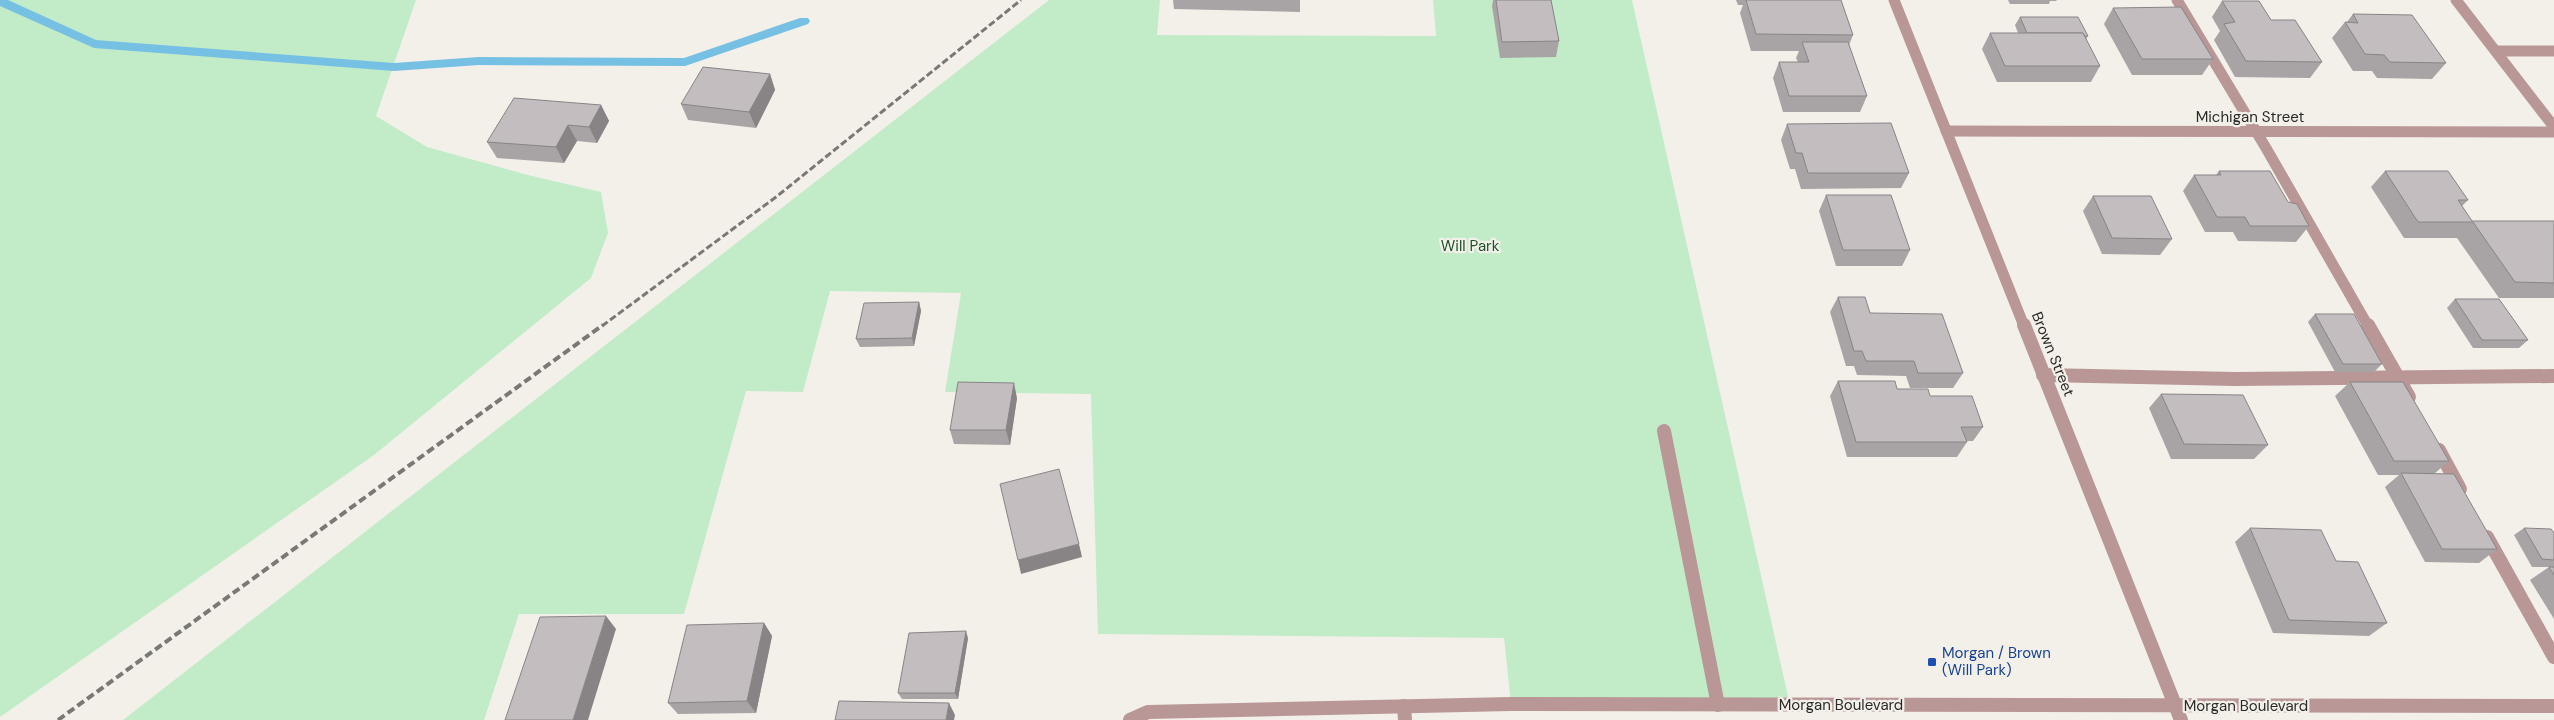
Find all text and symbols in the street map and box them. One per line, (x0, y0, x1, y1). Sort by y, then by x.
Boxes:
street label: Michigan Street (2196, 107, 2304, 127)
park label: Will Park (1441, 236, 1500, 256)
street label: Brown Street (2027, 309, 2079, 399)
place label: Morgan / Brown (Will Park) (1942, 643, 2051, 680)
marker: Morgan / Brown (Will Park) (1926, 656, 1938, 668)
street label: Morgan Boulevard (1779, 695, 1903, 715)
street label: Morgan Boulevard (2184, 696, 2308, 716)

